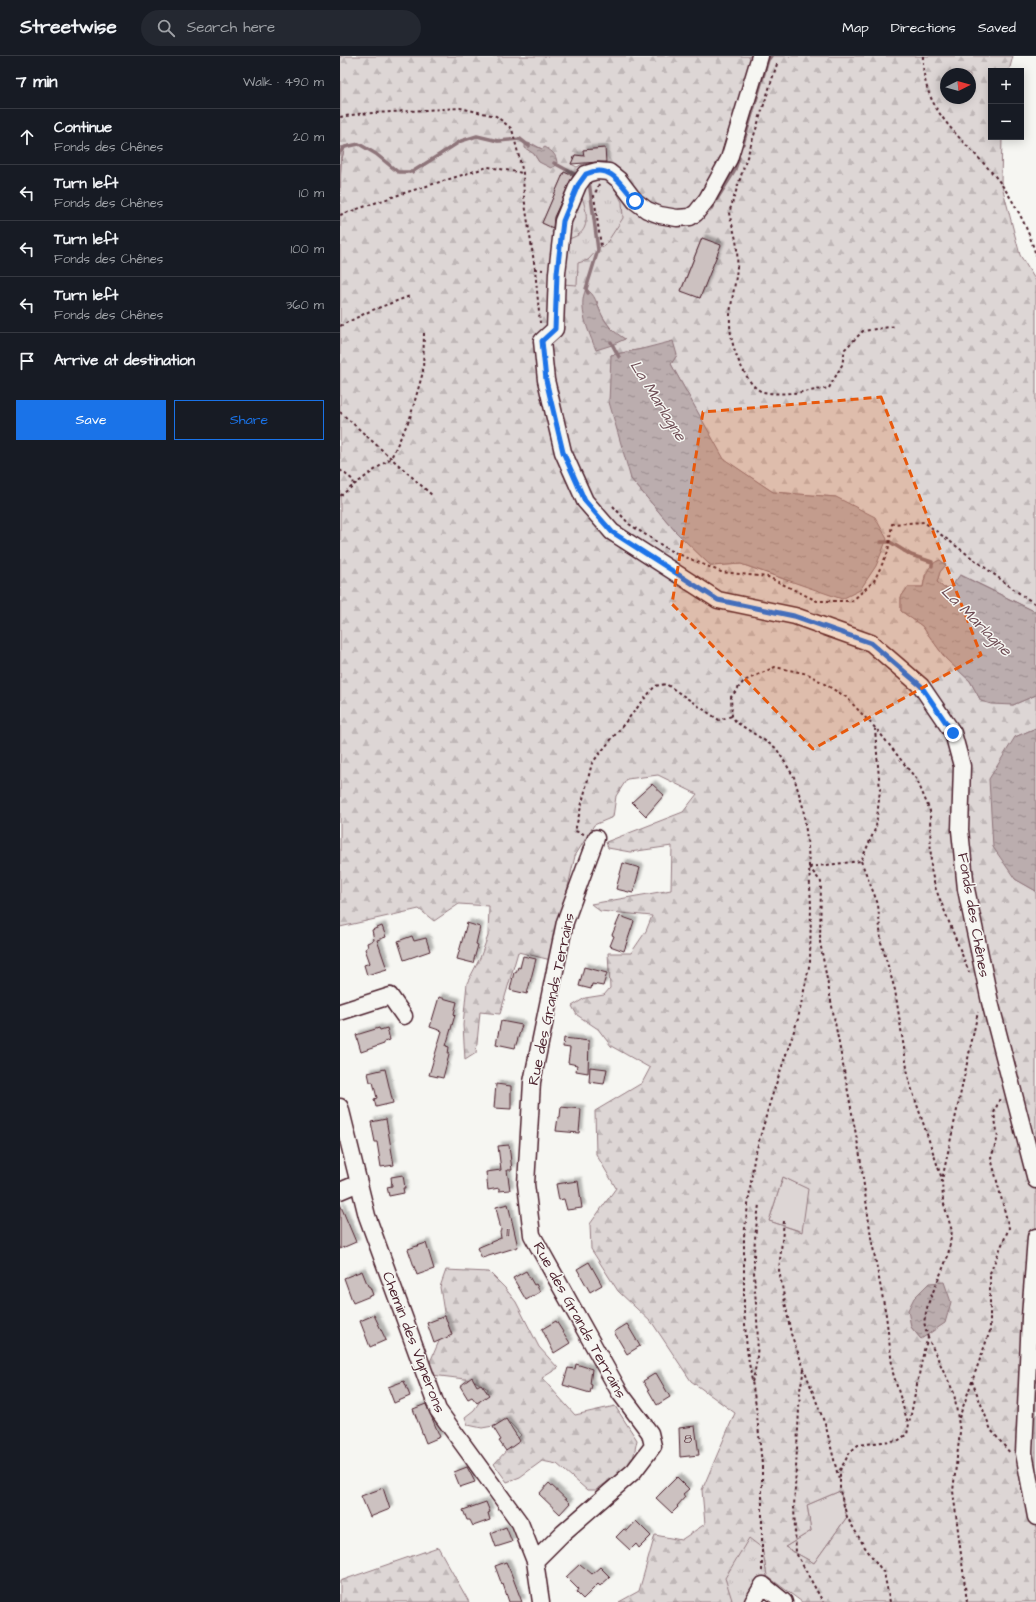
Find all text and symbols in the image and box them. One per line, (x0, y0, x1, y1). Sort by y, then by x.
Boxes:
search box (141, 10, 421, 46)
text: Streetwise (20, 14, 117, 41)
icon: search (155, 17, 177, 39)
text: Search here (187, 17, 275, 38)
text: Map (842, 18, 869, 38)
text: Directions (891, 18, 956, 38)
text: Saved (978, 18, 1016, 38)
north arrow (940, 68, 976, 104)
map controls (988, 68, 1024, 140)
button: + (988, 68, 1024, 104)
text: 7 min (16, 70, 58, 94)
text: Walk · 490 m (243, 73, 324, 91)
button: − (988, 104, 1024, 140)
text: Continue (54, 117, 112, 138)
icon: ahead (16, 126, 38, 148)
text: 20 m (293, 128, 324, 146)
text: Fonds des Chênes (54, 138, 163, 156)
text: Turn left (54, 173, 118, 194)
icon: left (16, 182, 38, 204)
text: 10 m (299, 184, 324, 202)
route start (626, 192, 644, 210)
text: Fonds des Chênes (54, 194, 163, 212)
text: Turn left (54, 229, 118, 250)
icon: left (16, 238, 38, 260)
text: 100 m (291, 240, 324, 258)
text: Fonds des Chênes (54, 250, 163, 268)
text: Turn left (54, 285, 118, 306)
icon: left (16, 294, 38, 316)
text: 360 m (286, 296, 324, 314)
text: Fonds des Chênes (54, 306, 163, 324)
icon: arrive (16, 350, 38, 372)
text: Arrive at destination (54, 350, 195, 371)
water label: La Marlagne (624, 356, 692, 447)
button: Save (16, 400, 166, 440)
button: Share (174, 400, 324, 440)
water label: La Marlagne (935, 581, 1017, 662)
route end (944, 724, 962, 742)
street label: Fonds des Chênes (952, 851, 995, 980)
street label: Rue des Grands Terrains (523, 911, 580, 1087)
house number: 11 (506, 1223, 510, 1241)
street label: Rue des Grands Terrains (528, 1238, 632, 1403)
street label: Chemin des Vignerons (376, 1269, 450, 1417)
house number: 8 (684, 1430, 693, 1448)

